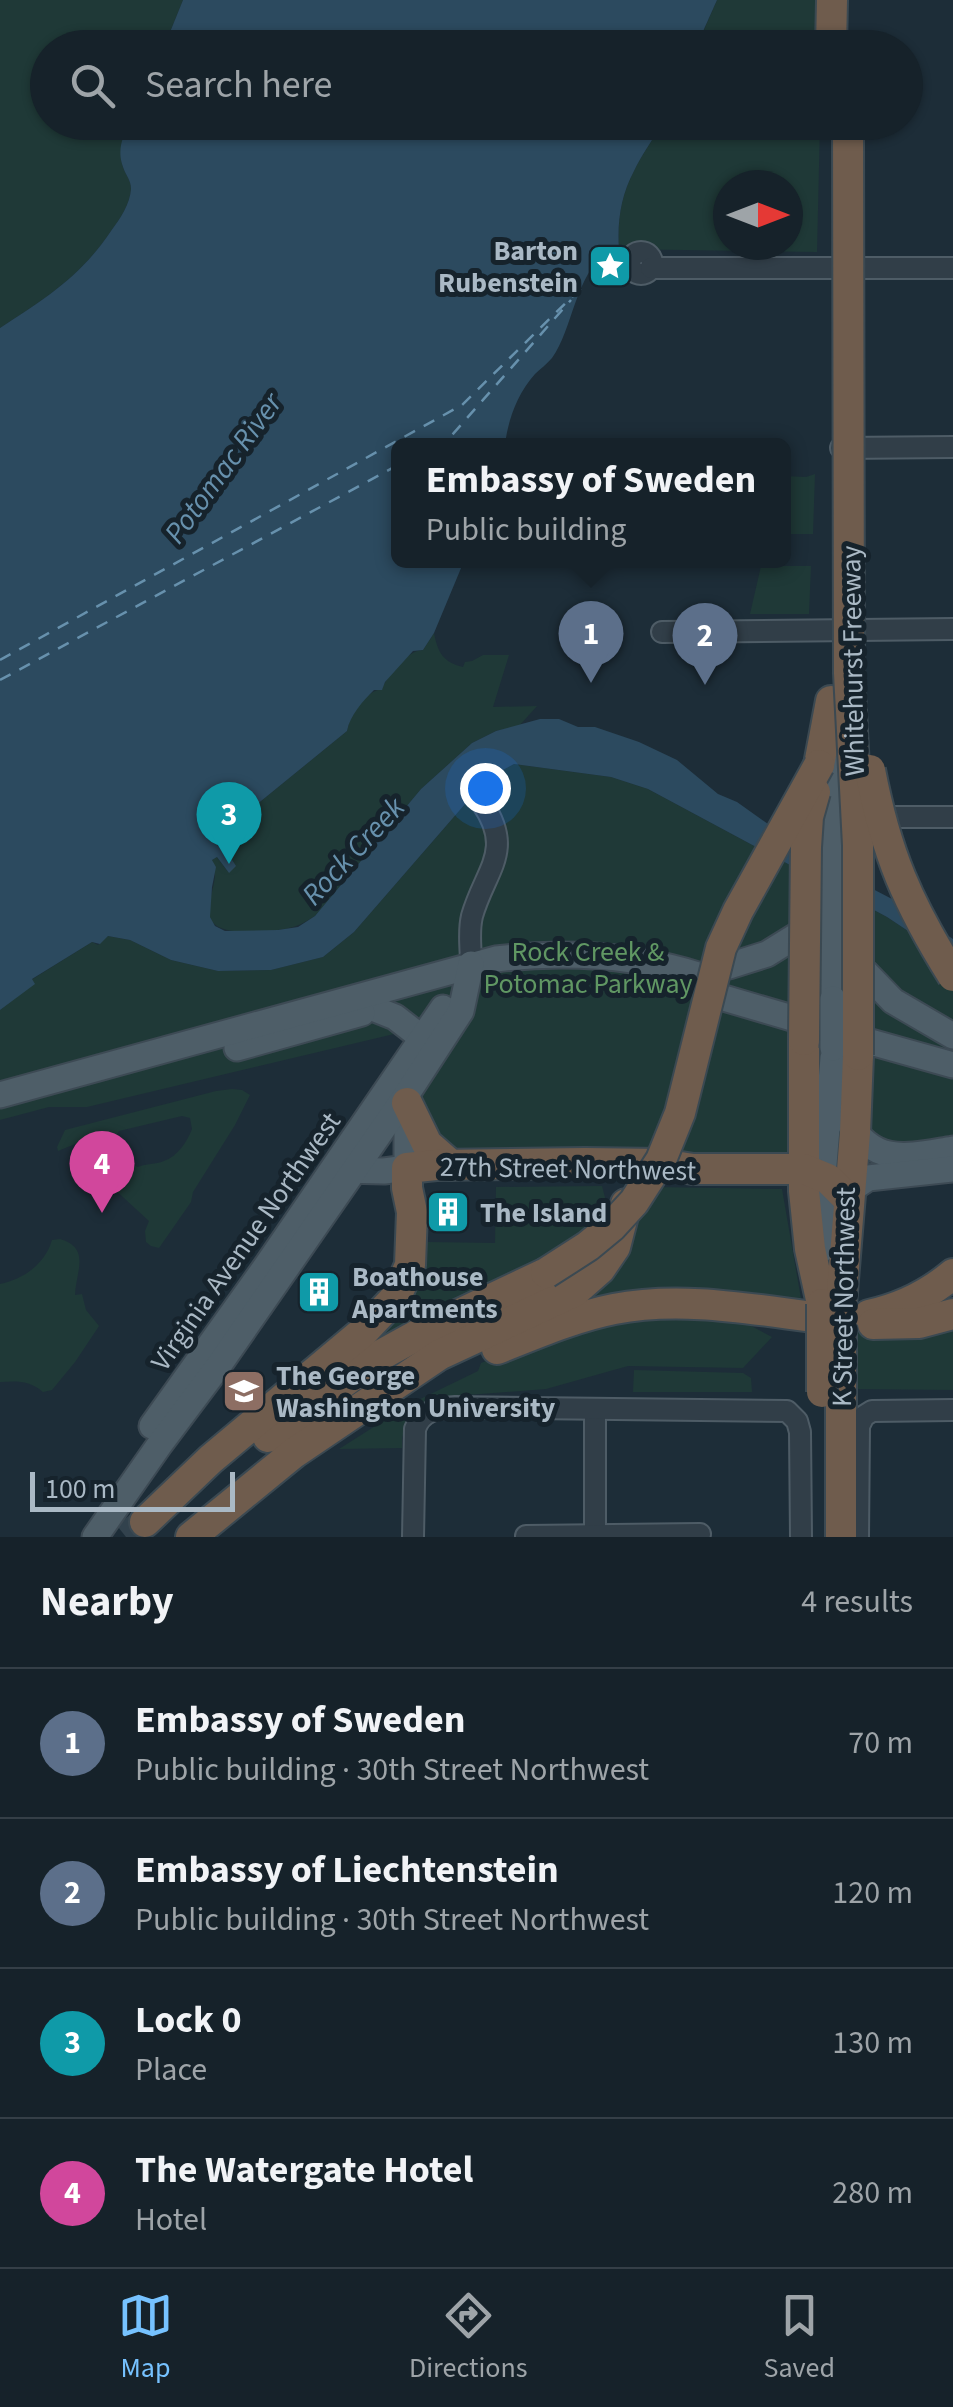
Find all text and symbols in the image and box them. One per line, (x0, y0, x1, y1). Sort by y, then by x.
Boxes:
search box (30, 30, 923, 140)
icon: search (65, 58, 120, 113)
text: Search here (145, 58, 332, 112)
north arrow (713, 170, 803, 260)
place label: Barton Rubenstein (438, 231, 578, 303)
place icon: Barton Rubenstein (587, 243, 633, 289)
water label: Potomac River (154, 383, 294, 553)
popup (391, 438, 791, 568)
text: Embassy of Sweden (426, 453, 756, 507)
text: Public building (426, 507, 626, 553)
street label: Whitehurst Freeway (831, 545, 875, 777)
pin: 1 (558, 600, 624, 683)
pin: 2 (672, 602, 738, 685)
your location (460, 763, 511, 814)
pin: 3 (196, 782, 262, 864)
water label: Rock Creek (292, 787, 415, 915)
park label: Rock Creek & Potomac Parkway (483, 932, 693, 1004)
street label: Virginia Avenue Northwest (141, 1104, 351, 1379)
pin: 4 (70, 1130, 134, 1213)
street label: 27th Street Northwest (440, 1147, 697, 1191)
street label: K Street Northwest (822, 1186, 866, 1407)
building icon: The Island (425, 1189, 471, 1235)
place label: The Island (480, 1193, 607, 1233)
place label: Boathouse Apartments (351, 1257, 498, 1329)
building icon: Boathouse Apartments (296, 1269, 342, 1315)
place label: The George Washington University (276, 1356, 556, 1428)
school or university icon: The George Washington University (221, 1368, 267, 1414)
scale bar (30, 1467, 235, 1512)
text: 100 m (45, 1469, 116, 1509)
text: Nearby (40, 1572, 174, 1632)
text: 4 results (801, 1579, 913, 1625)
text: Embassy of Sweden (135, 1693, 465, 1747)
text: 1 (64, 1720, 81, 1766)
text: 70 m (848, 1720, 913, 1766)
text: Public building · 30th Street Northwest (135, 1747, 649, 1793)
text: Embassy of Liechtenstein (135, 1843, 559, 1897)
text: 2 (64, 1870, 81, 1916)
text: 120 m (832, 1870, 913, 1916)
text: Public building · 30th Street Northwest (135, 1897, 649, 1943)
text: Lock 0 (135, 1993, 242, 2047)
text: 3 (64, 2020, 81, 2066)
text: 130 m (832, 2020, 913, 2066)
text: Place (135, 2047, 207, 2093)
text: The Watergate Hotel (135, 2143, 473, 2197)
text: 4 (64, 2170, 81, 2216)
text: 280 m (832, 2170, 913, 2216)
text: Hotel (135, 2197, 207, 2243)
tab: Map (118, 2288, 173, 2388)
tab: Directions (409, 2288, 528, 2388)
tab: Saved (764, 2288, 835, 2388)

